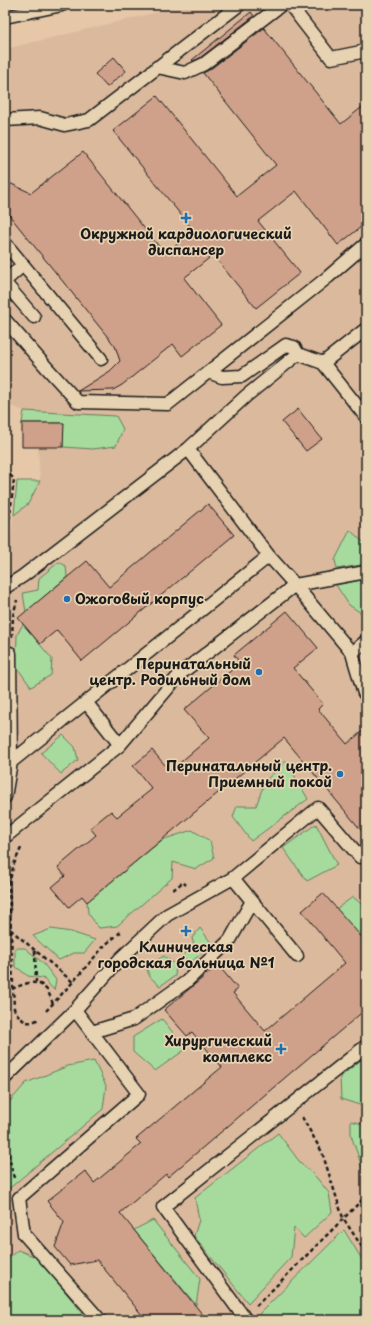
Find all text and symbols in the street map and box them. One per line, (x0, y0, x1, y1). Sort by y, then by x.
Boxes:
marker: Окружной кардиологический диспансер (180, 212, 192, 224)
place label: Окружной кардиологический диспансер (80, 223, 292, 260)
place label: Ожоговый корпус (75, 588, 204, 609)
marker: Ожоговый корпус (62, 594, 72, 604)
place label: Перинатальный центр. Родильный дом (89, 653, 251, 690)
marker: Перинатальный центр. Родильный дом (254, 667, 264, 677)
place label: Перинатальный центр. Приемный покой (166, 755, 332, 792)
marker: Перинатальный центр. Приемный покой (335, 769, 345, 779)
marker: Клиническая городская больница №1 (180, 925, 192, 937)
place label: Клиническая городская больница №1 (98, 936, 275, 973)
place label: Хирургический комплекс (165, 1030, 272, 1067)
marker: Хирургический комплекс (275, 1043, 287, 1055)

